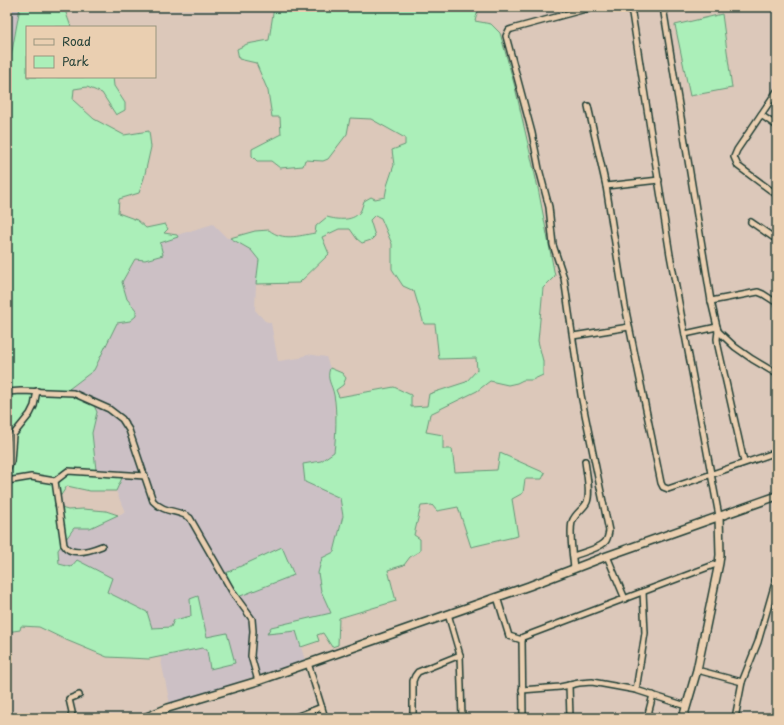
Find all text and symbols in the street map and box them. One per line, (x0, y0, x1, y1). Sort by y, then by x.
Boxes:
legend (26, 26, 156, 78)
text: Road (62, 32, 91, 50)
text: Park (62, 52, 89, 70)

